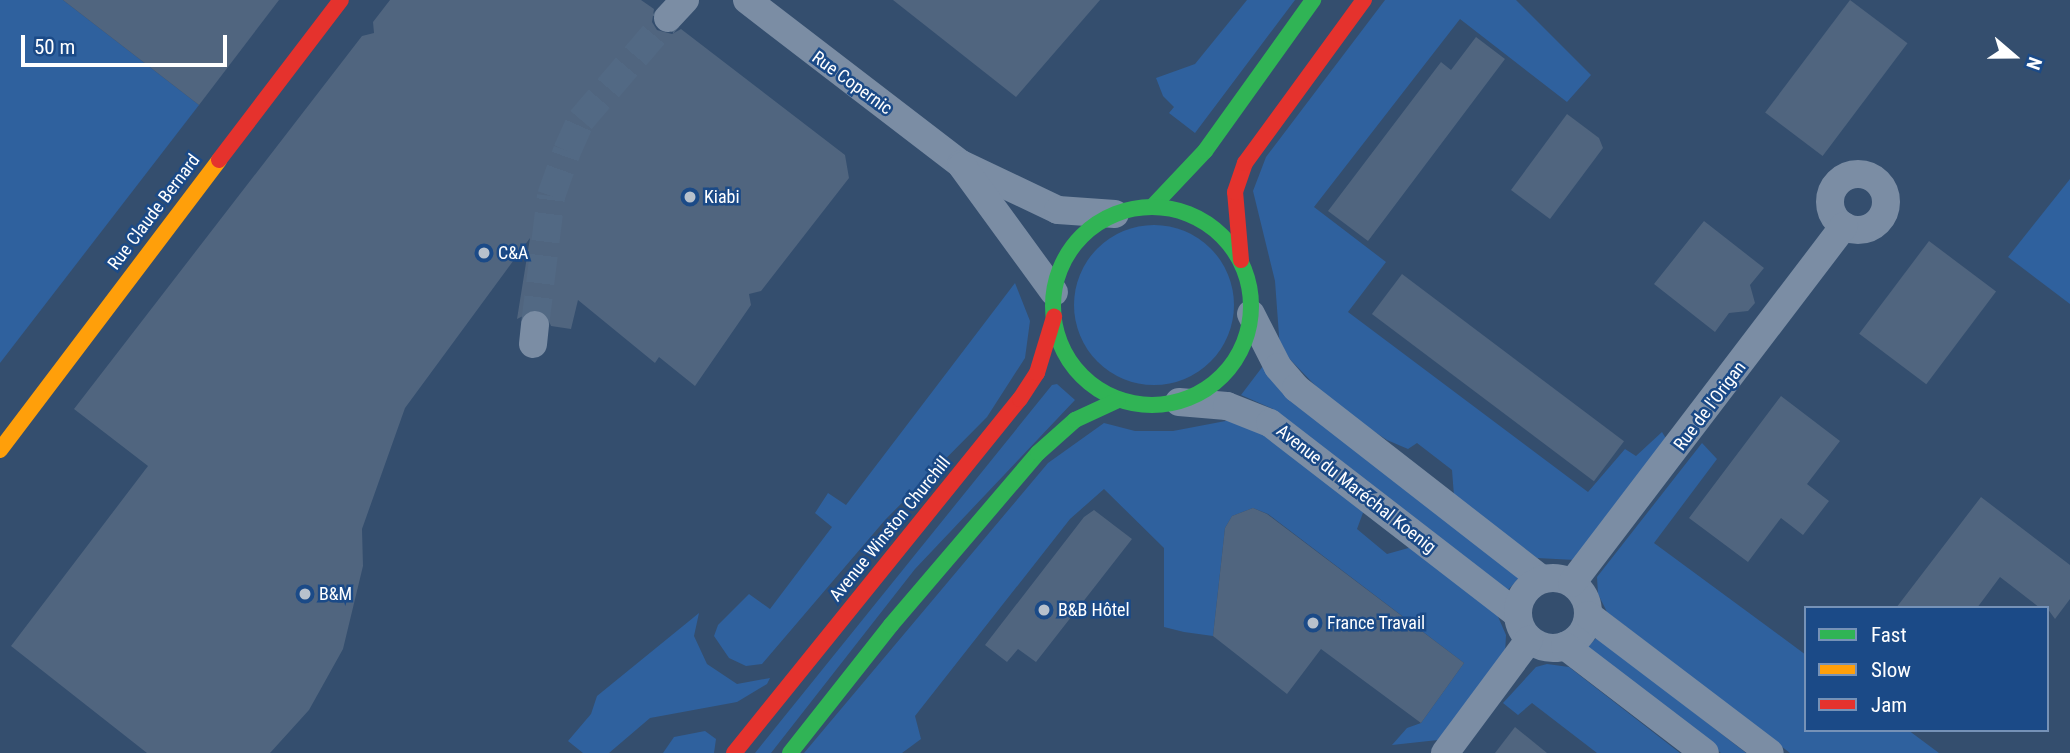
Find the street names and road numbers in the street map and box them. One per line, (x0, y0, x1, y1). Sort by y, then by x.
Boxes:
street label: Rue Copernic (808, 47, 896, 119)
street label: Rue Claude Bernard (103, 150, 205, 274)
street label: Rue de l'Origan (1669, 357, 1751, 455)
street label: Avenue du Maréchal Koenig (1272, 420, 1440, 558)
street label: Avenue Winston Churchill (825, 452, 955, 606)

